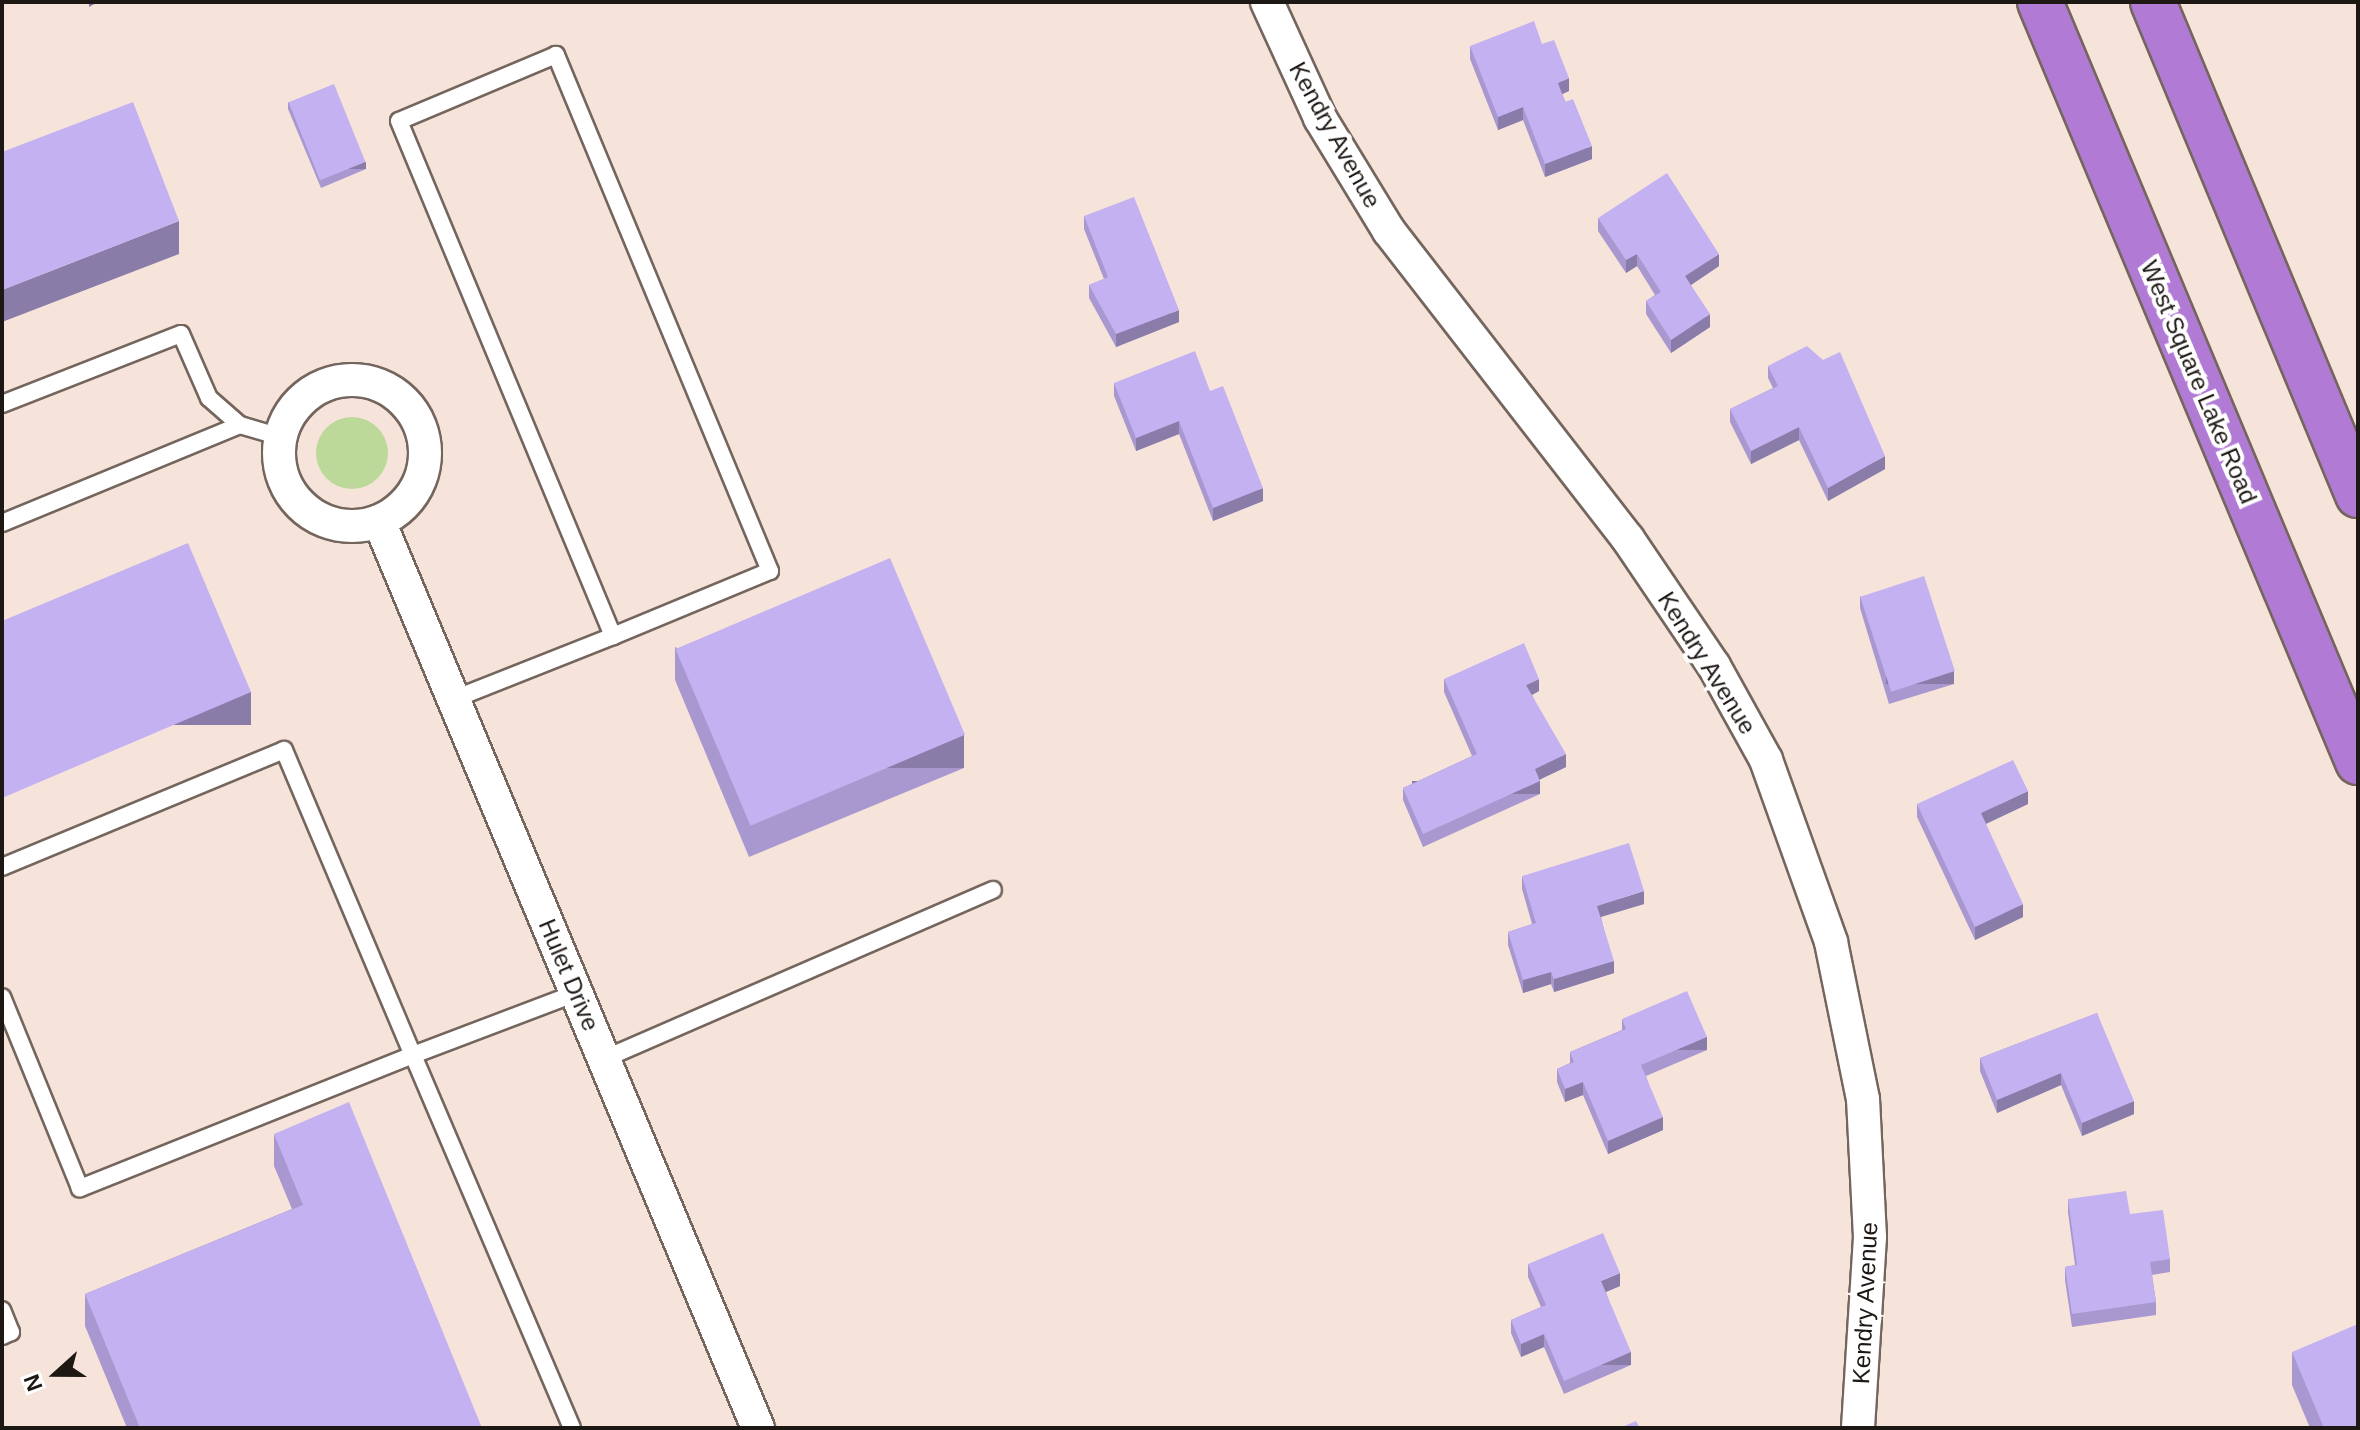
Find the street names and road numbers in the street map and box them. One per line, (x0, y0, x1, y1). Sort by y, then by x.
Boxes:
street label: Kendry Avenue (1283, 56, 1387, 214)
street label: West Square Lake Road (2135, 256, 2263, 508)
street label: Kendry Avenue (1651, 586, 1763, 740)
street label: Hulet Drive (533, 915, 605, 1035)
street label: Kendry Avenue (1846, 1221, 1884, 1385)

